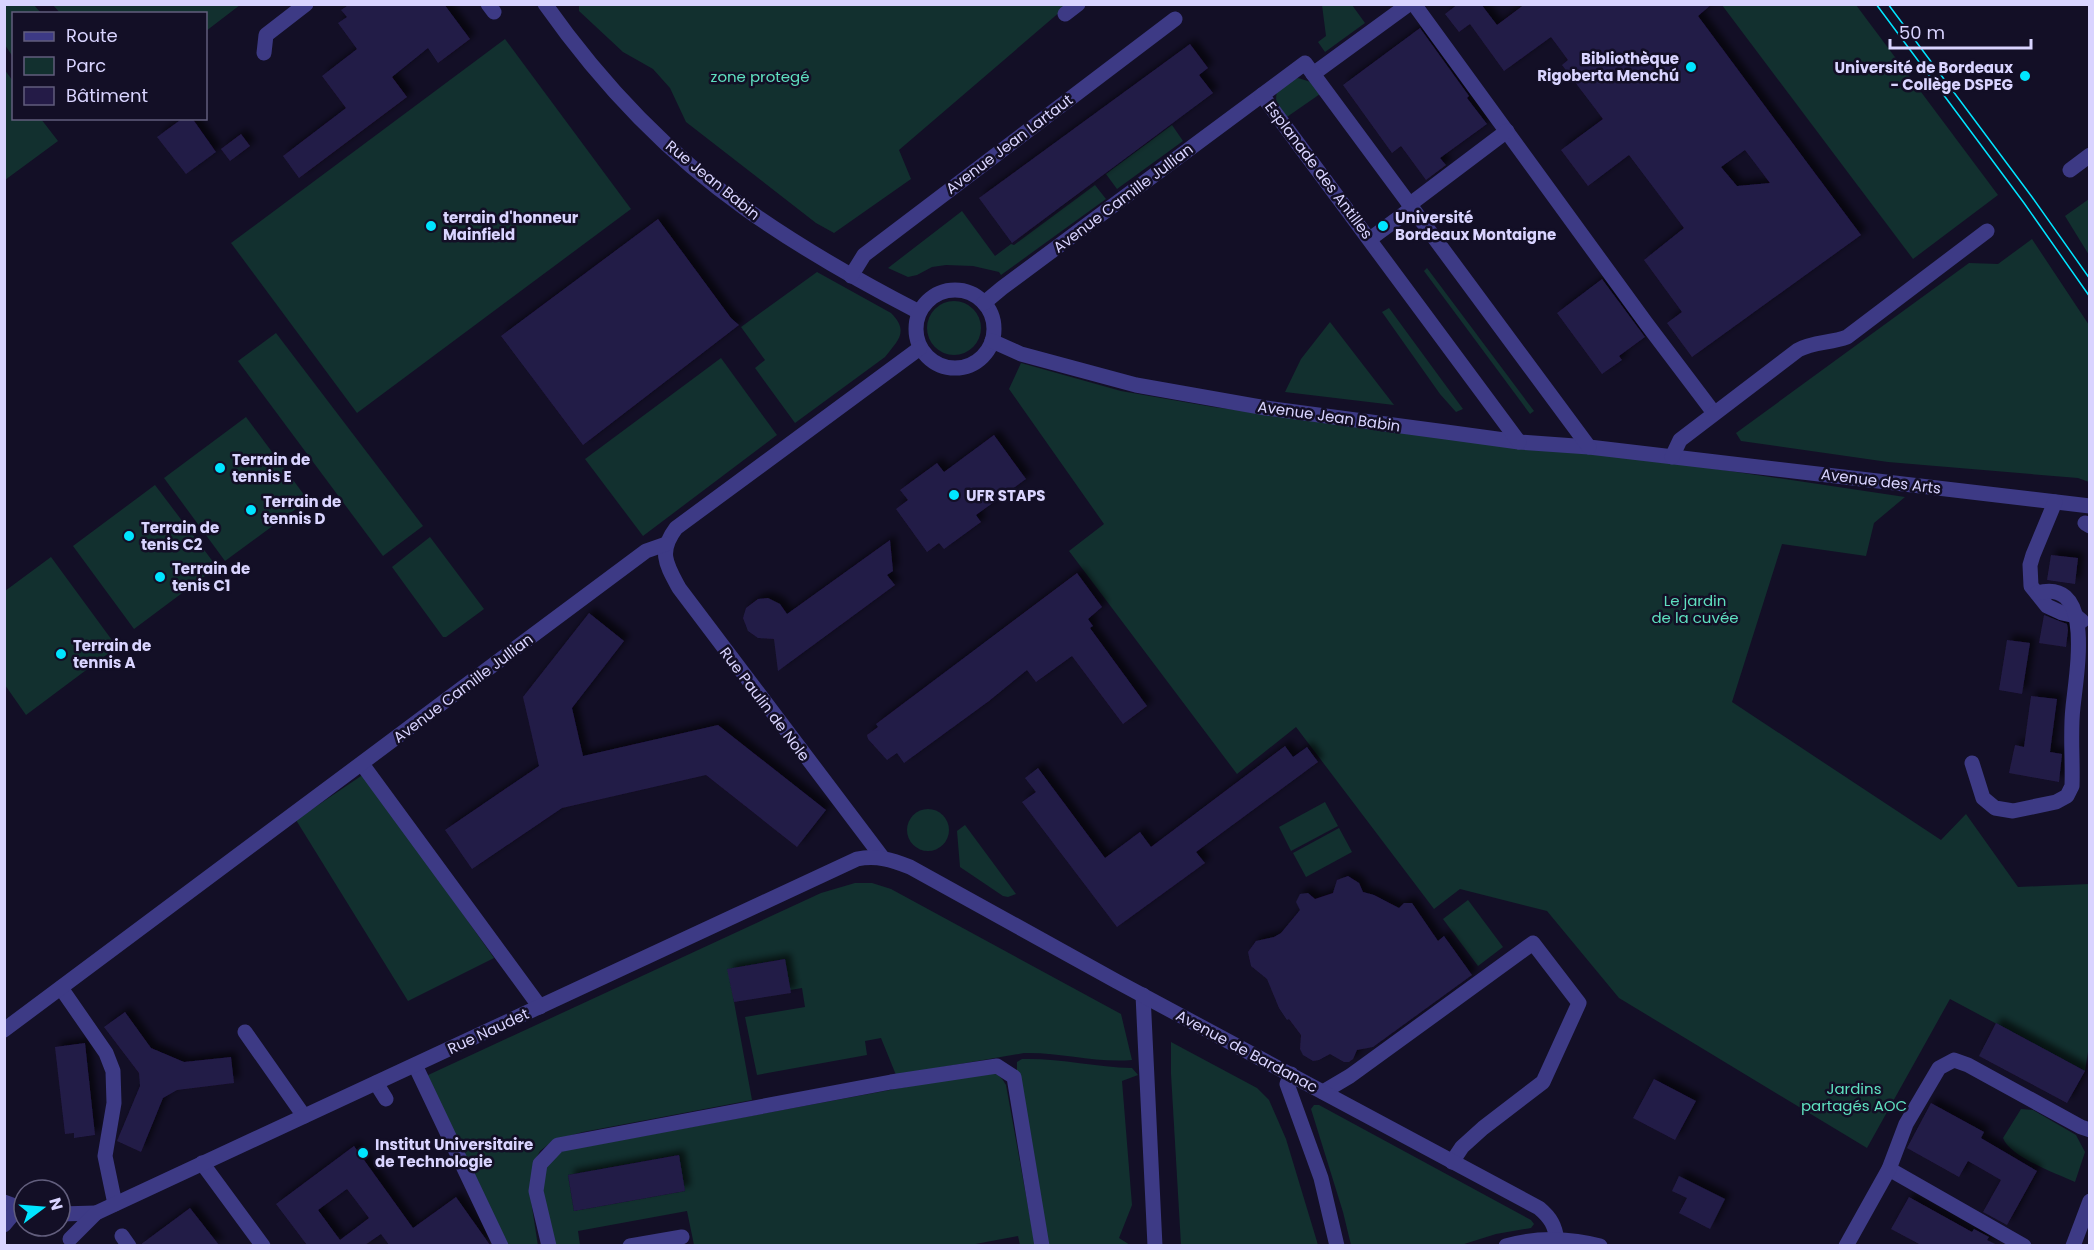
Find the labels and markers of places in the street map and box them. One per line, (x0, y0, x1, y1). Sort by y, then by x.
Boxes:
place label: Bibliothèque Rigoberta Menchú (1537, 48, 1679, 86)
place label: Université de Bordeaux - Collège DSPEG (1835, 57, 2013, 95)
marker: Bibliothèque Rigoberta Menchú (1684, 60, 1698, 74)
marker: Université de Bordeaux - Collège DSPEG (2018, 69, 2032, 83)
place label: terrain d'honneur Mainfield (443, 207, 579, 245)
place label: Université Bordeaux Montaigne (1395, 207, 1556, 245)
marker: terrain d'honneur Mainfield (424, 219, 438, 233)
marker: Université Bordeaux Montaigne (1376, 219, 1390, 233)
place label: Terrain de tennis E (232, 449, 310, 487)
marker: Terrain de tennis E (213, 461, 227, 475)
place label: UFR STAPS (966, 485, 1045, 506)
marker: UFR STAPS (947, 488, 961, 502)
place label: Terrain de tennis D (263, 491, 341, 529)
marker: Terrain de tennis D (244, 503, 258, 517)
place label: Terrain de tenis C2 (141, 517, 219, 555)
marker: Terrain de tenis C2 (122, 529, 136, 543)
place label: Terrain de tenis C1 (172, 558, 250, 596)
marker: Terrain de tenis C1 (153, 570, 167, 584)
place label: Terrain de tennis A (73, 635, 151, 673)
marker: Terrain de tennis A (54, 647, 68, 661)
place label: Institut Universitaire de Technologie (375, 1134, 533, 1172)
marker: Institut Universitaire de Technologie (356, 1146, 370, 1160)

